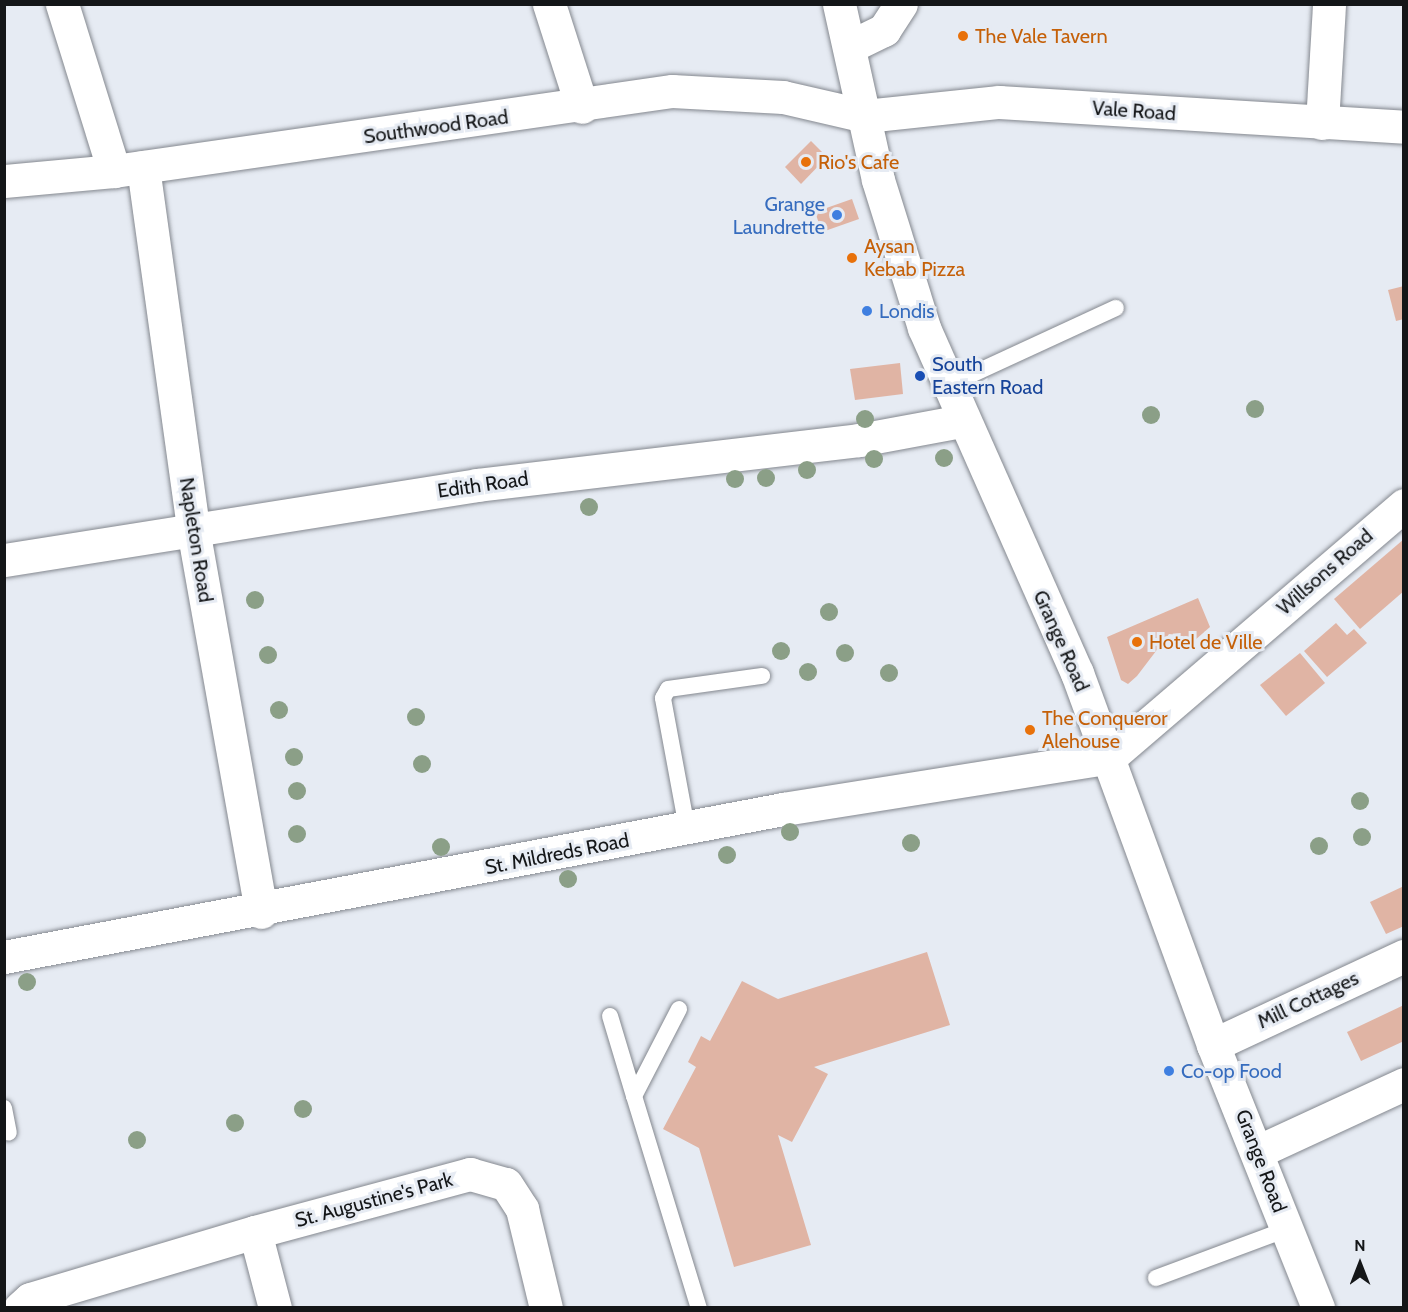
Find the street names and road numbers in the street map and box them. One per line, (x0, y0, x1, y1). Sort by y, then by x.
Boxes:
street label: Vale Road (1091, 96, 1177, 126)
street label: Southwood Road (362, 105, 510, 149)
street label: Edith Road (436, 467, 530, 503)
street label: Napleton Road (174, 476, 218, 604)
street label: Willsons Road (1272, 524, 1378, 620)
street label: Grange Road (1028, 587, 1094, 695)
street label: St. Mildreds Road (483, 828, 631, 880)
street label: Mill Cottages (1254, 966, 1362, 1034)
street label: Grange Road (1230, 1106, 1292, 1216)
street label: St. Augustine's Park (293, 1167, 455, 1233)

